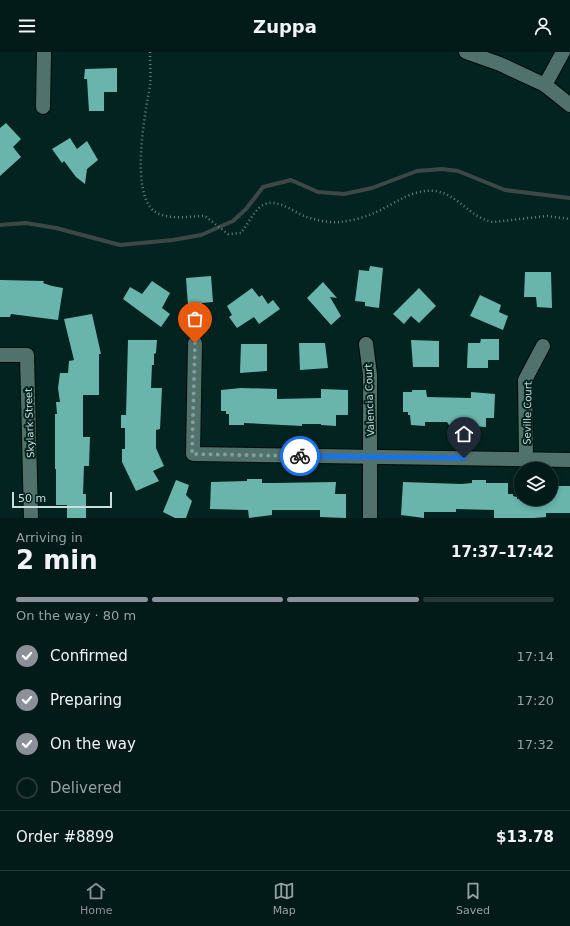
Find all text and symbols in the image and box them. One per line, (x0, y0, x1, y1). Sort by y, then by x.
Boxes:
icon: menu (16, 15, 38, 37)
icon: person (532, 15, 554, 37)
text: Zuppa (253, 16, 317, 37)
pin (178, 302, 212, 343)
icon: bag (184, 308, 206, 330)
street label: Valencia Court (363, 363, 376, 436)
street label: Seville Court (521, 381, 534, 445)
street label: Skylark Street (23, 388, 36, 458)
pin (447, 417, 481, 458)
icon: home (453, 423, 475, 445)
courier (280, 436, 320, 476)
icon: bike (289, 445, 311, 467)
map controls (514, 462, 558, 506)
button: layers (514, 462, 558, 506)
scale bar (12, 490, 112, 509)
text: 50 m (18, 492, 46, 505)
text: Arriving in (16, 530, 83, 545)
text: 17:37–17:42 (451, 543, 554, 561)
text: 2 min (16, 545, 98, 575)
text: On the way · 80 m (16, 608, 136, 623)
icon: check (16, 645, 38, 667)
text: Confirmed (50, 647, 128, 665)
text: 17:14 (517, 649, 554, 664)
icon: check (16, 689, 38, 711)
text: Preparing (50, 691, 122, 709)
text: 17:20 (517, 693, 554, 708)
icon: check (16, 733, 38, 755)
text: On the way (50, 735, 136, 753)
text: 17:32 (517, 737, 554, 752)
text: Delivered (50, 779, 122, 797)
text: Order #8899 (16, 828, 114, 846)
text: $13.78 (496, 828, 554, 846)
tab: Home (80, 880, 113, 917)
tab: Map (273, 880, 296, 917)
tab: Saved (456, 880, 490, 917)

